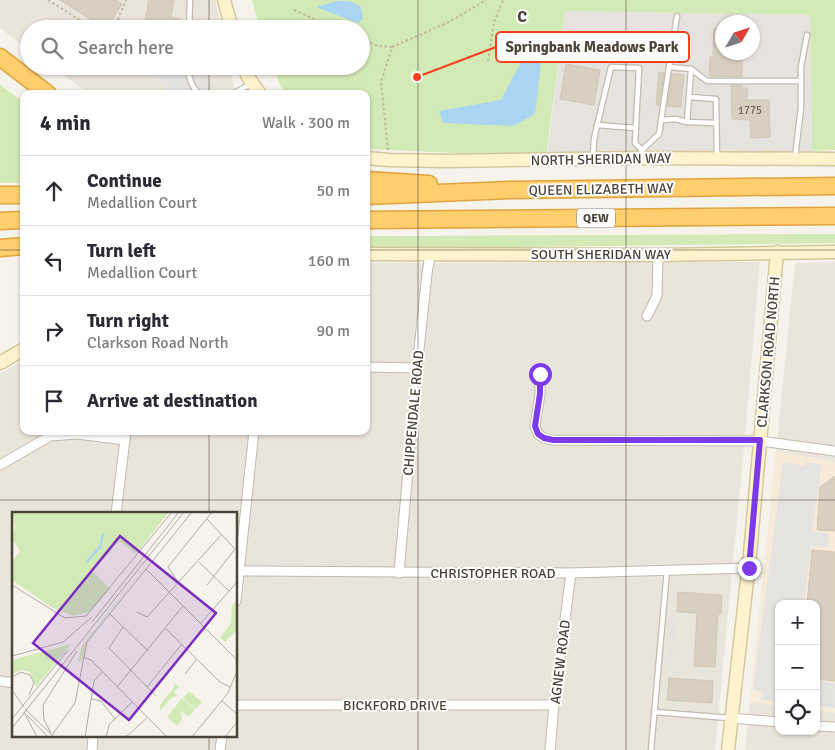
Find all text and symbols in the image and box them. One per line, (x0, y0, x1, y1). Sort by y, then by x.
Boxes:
text: C (517, 7, 527, 27)
north arrow (715, 15, 760, 60)
search box (20, 20, 370, 75)
callout: Springbank Meadows Park (496, 32, 689, 62)
icon: search (38, 34, 66, 62)
text: Search here (78, 36, 174, 60)
text: Springbank Meadows Park (505, 38, 679, 56)
house number: 1775 (738, 104, 762, 117)
text: 4 min (40, 110, 91, 136)
text: Walk · 300 m (262, 113, 350, 133)
street label: NORTH SHERIDAN WAY (531, 150, 671, 169)
text: Continue (87, 169, 162, 193)
icon: ahead (40, 177, 68, 205)
street label: QUEEN ELIZABETH WAY (528, 180, 674, 199)
text: 50 m (316, 181, 350, 201)
text: Medallion Court (87, 193, 197, 213)
road number: QEW (577, 208, 615, 228)
text: Turn left (87, 239, 156, 263)
street label: SOUTH SHERIDAN WAY (531, 246, 671, 263)
icon: left (40, 247, 68, 275)
text: 160 m (308, 251, 350, 271)
text: Medallion Court (87, 263, 197, 283)
street label: CLARKSON ROAD NORTH (753, 276, 784, 428)
text: Turn right (87, 309, 169, 333)
icon: right (40, 317, 68, 345)
text: 90 m (316, 321, 350, 341)
text: Clarkson Road North (87, 333, 228, 353)
street label: CHIPPENDALE ROAD (400, 350, 427, 476)
route start (529, 363, 552, 386)
icon: arrive (40, 387, 68, 415)
text: Arrive at destination (87, 389, 258, 413)
inset map (12, 512, 238, 738)
route end (738, 557, 761, 580)
street label: CHRISTOPHER ROAD (430, 565, 556, 582)
map controls (775, 600, 820, 735)
button: + (775, 600, 820, 645)
street label: AGNEW ROAD (547, 619, 574, 705)
button: − (775, 645, 820, 690)
button: locate (775, 690, 820, 735)
street label: BICKFORD DRIVE (343, 697, 447, 714)

